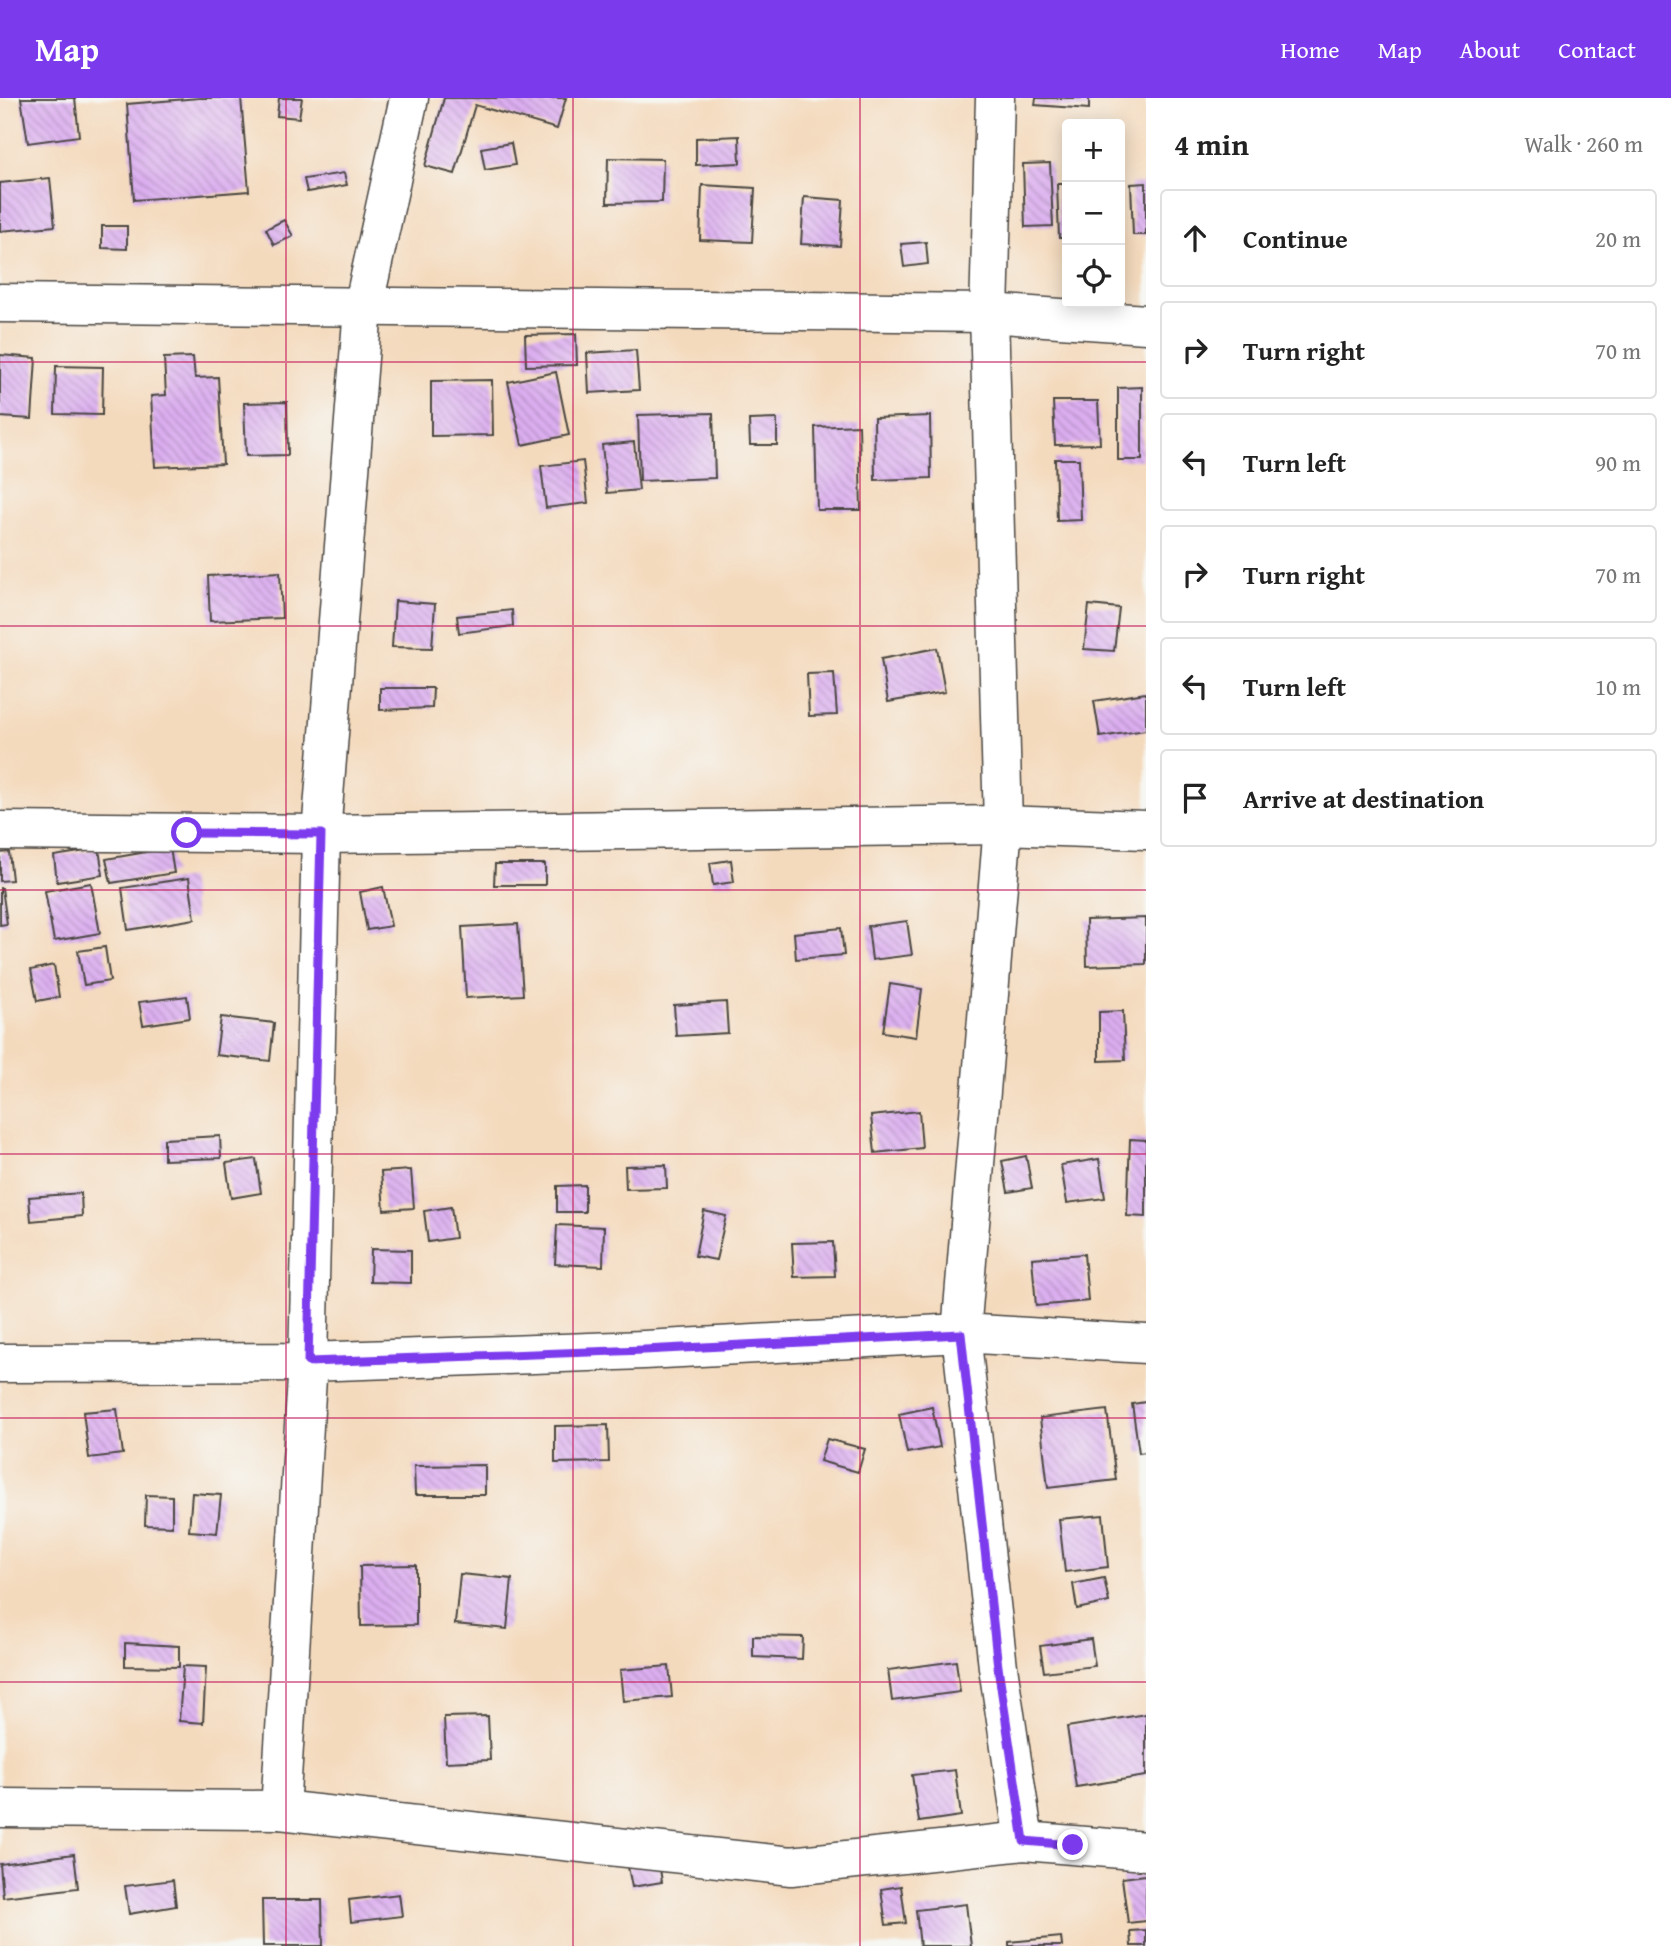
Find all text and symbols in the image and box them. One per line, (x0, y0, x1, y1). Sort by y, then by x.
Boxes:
text: Map (35, 25, 99, 73)
text: Home (1281, 32, 1340, 67)
text: Map (1378, 32, 1422, 67)
text: About (1460, 32, 1520, 67)
text: Contact (1558, 32, 1636, 67)
map controls (1062, 119, 1125, 308)
button: + (1062, 119, 1125, 182)
text: 4 min (1174, 122, 1249, 166)
text: Walk · 260 m (1524, 127, 1643, 160)
button: − (1062, 182, 1125, 245)
icon: ahead (1176, 219, 1214, 257)
text: Continue (1243, 219, 1348, 258)
text: 20 m (1595, 222, 1641, 255)
button: locate (1062, 245, 1125, 308)
icon: right (1176, 331, 1214, 369)
text: Turn right (1243, 331, 1365, 370)
text: 70 m (1595, 334, 1641, 367)
icon: left (1176, 443, 1214, 481)
text: Turn left (1243, 443, 1346, 482)
text: 90 m (1595, 446, 1641, 479)
icon: right (1176, 555, 1214, 593)
text: Turn right (1243, 555, 1365, 594)
text: 70 m (1595, 558, 1641, 591)
icon: left (1176, 667, 1214, 705)
text: Turn left (1243, 667, 1346, 706)
text: 10 m (1595, 670, 1641, 703)
icon: arrive (1176, 779, 1214, 817)
text: Arrive at destination (1243, 779, 1484, 818)
route start (171, 817, 202, 848)
route end (1057, 1829, 1088, 1860)

